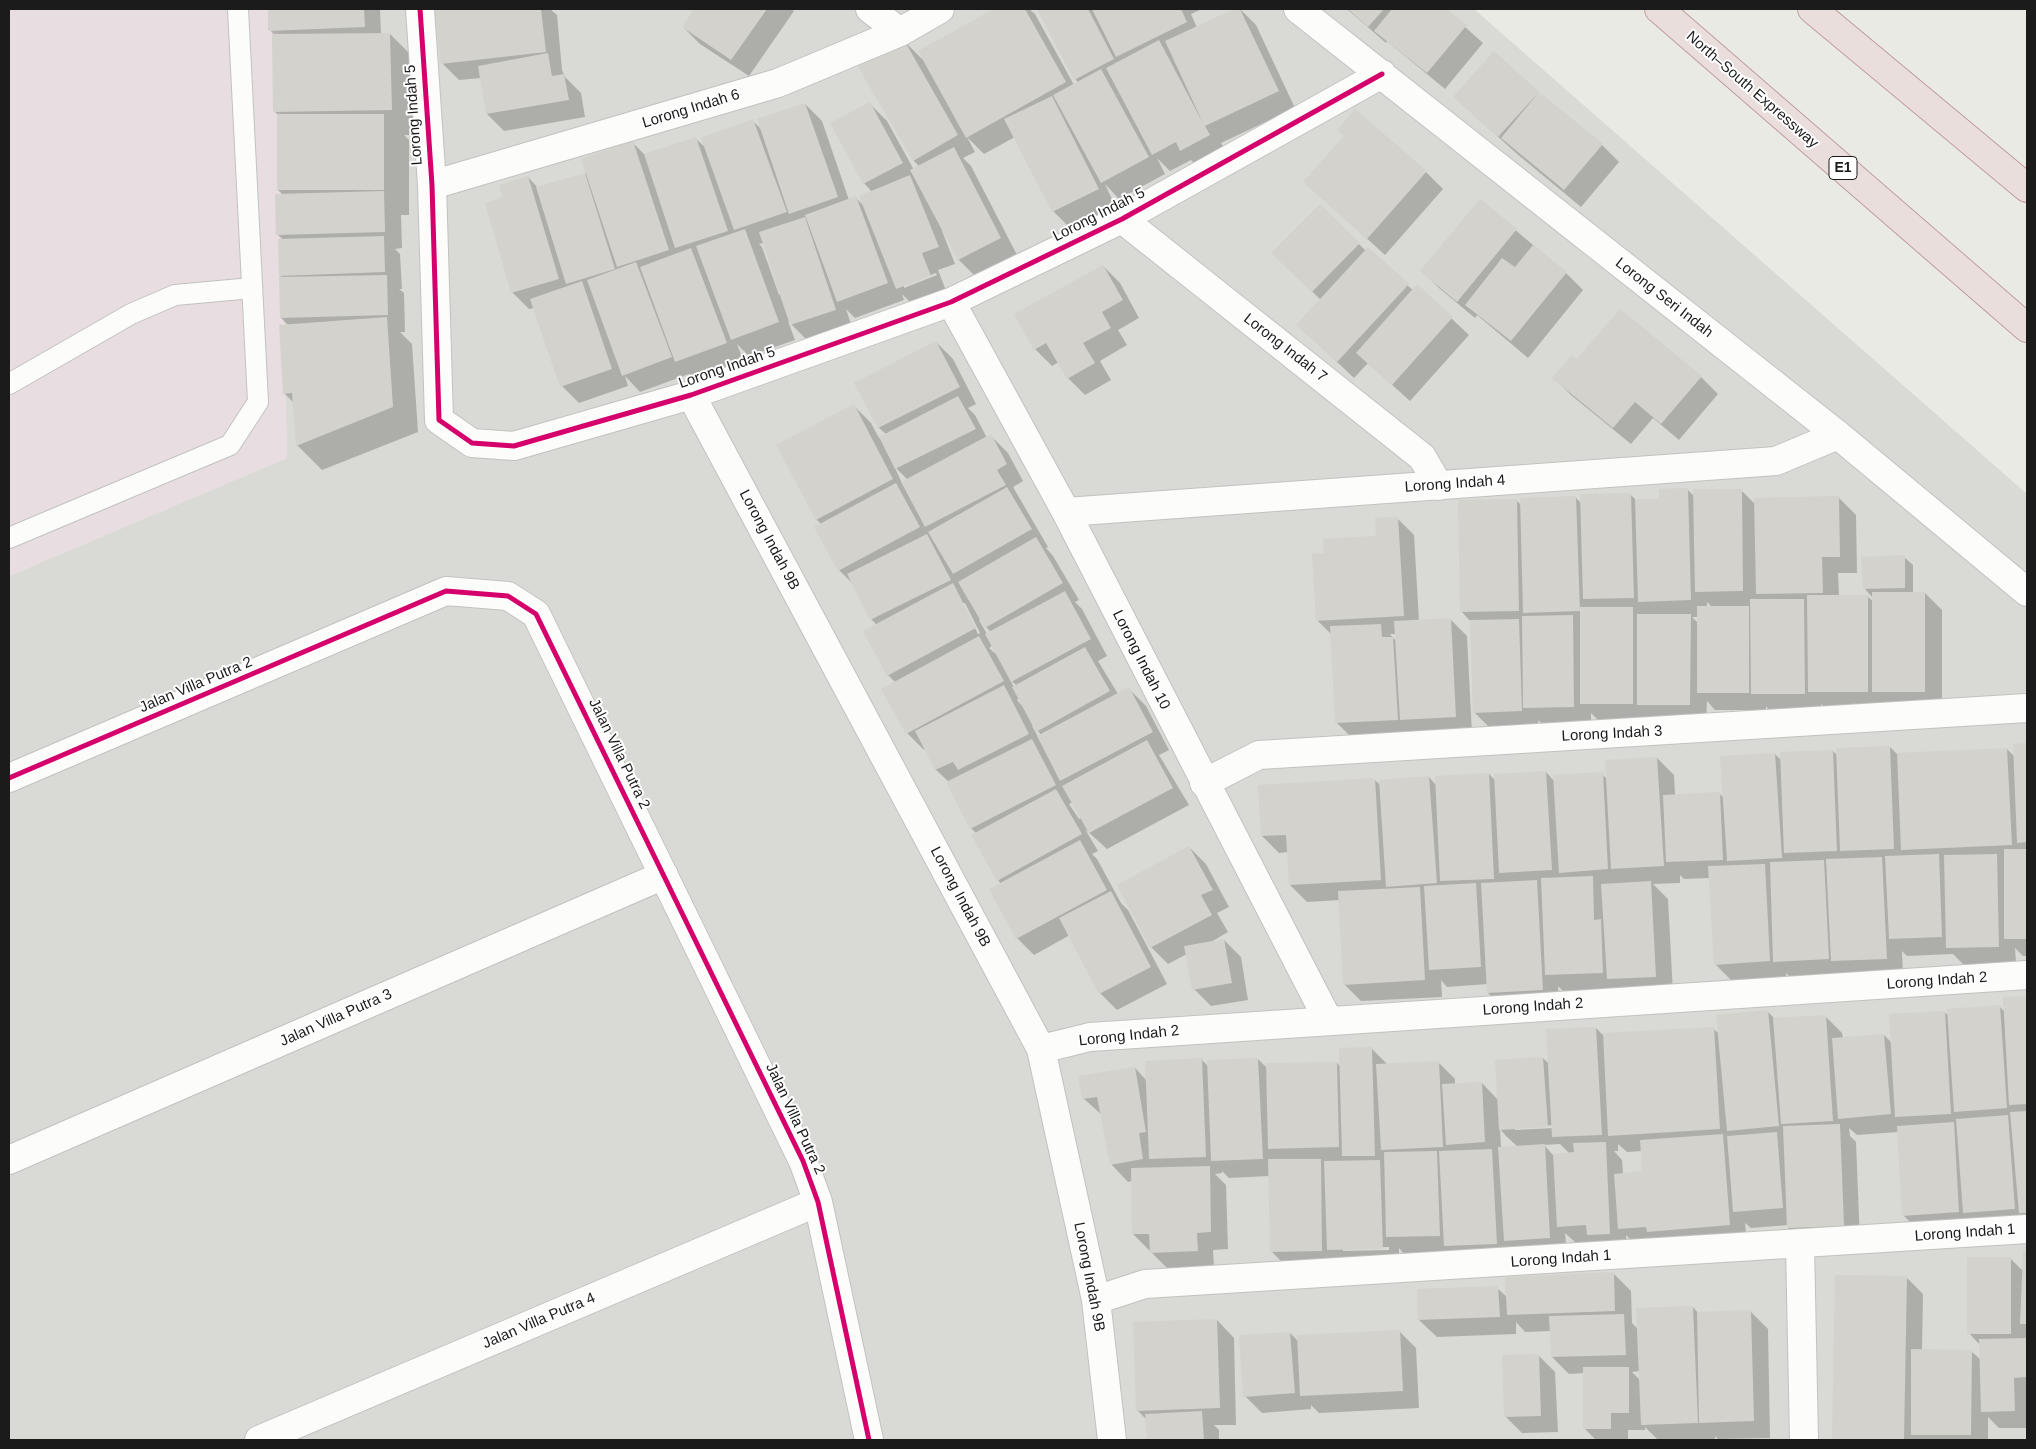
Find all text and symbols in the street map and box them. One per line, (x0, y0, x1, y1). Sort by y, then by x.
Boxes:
street label: North–South Expressway (1682, 28, 1822, 152)
street label: Lorong Indah 5 (402, 64, 426, 166)
street label: Lorong Indah 6 (640, 86, 742, 132)
road number: E1 (1829, 156, 1857, 180)
street label: Lorong Indah 5 (1050, 184, 1148, 246)
street label: Lorong Seri Indah (1611, 254, 1717, 342)
street label: Lorong Indah 7 (1240, 310, 1330, 386)
street label: Lorong Indah 5 (676, 343, 778, 393)
street label: Lorong Indah 4 (1404, 472, 1506, 496)
street label: Lorong Indah 9B (735, 487, 803, 593)
street label: Lorong Indah 10 (1108, 607, 1174, 713)
street label: Jalan Villa Putra 2 (137, 653, 255, 717)
street label: Jalan Villa Putra 2 (584, 696, 654, 812)
street label: Lorong Indah 3 (1561, 722, 1663, 746)
street label: Lorong Indah 9B (926, 844, 994, 950)
street label: Lorong Indah 2 (1886, 969, 1988, 993)
street label: Jalan Villa Putra 3 (277, 985, 395, 1051)
street label: Lorong Indah 2 (1482, 995, 1584, 1019)
street label: Lorong Indah 2 (1078, 1022, 1180, 1050)
street label: Jalan Villa Putra 2 (761, 1061, 829, 1177)
street label: Lorong Indah 9B (1070, 1221, 1108, 1333)
street label: Lorong Indah 1 (1914, 1221, 2016, 1245)
street label: Lorong Indah 1 (1510, 1247, 1612, 1271)
street label: Jalan Villa Putra 4 (480, 1289, 598, 1353)

